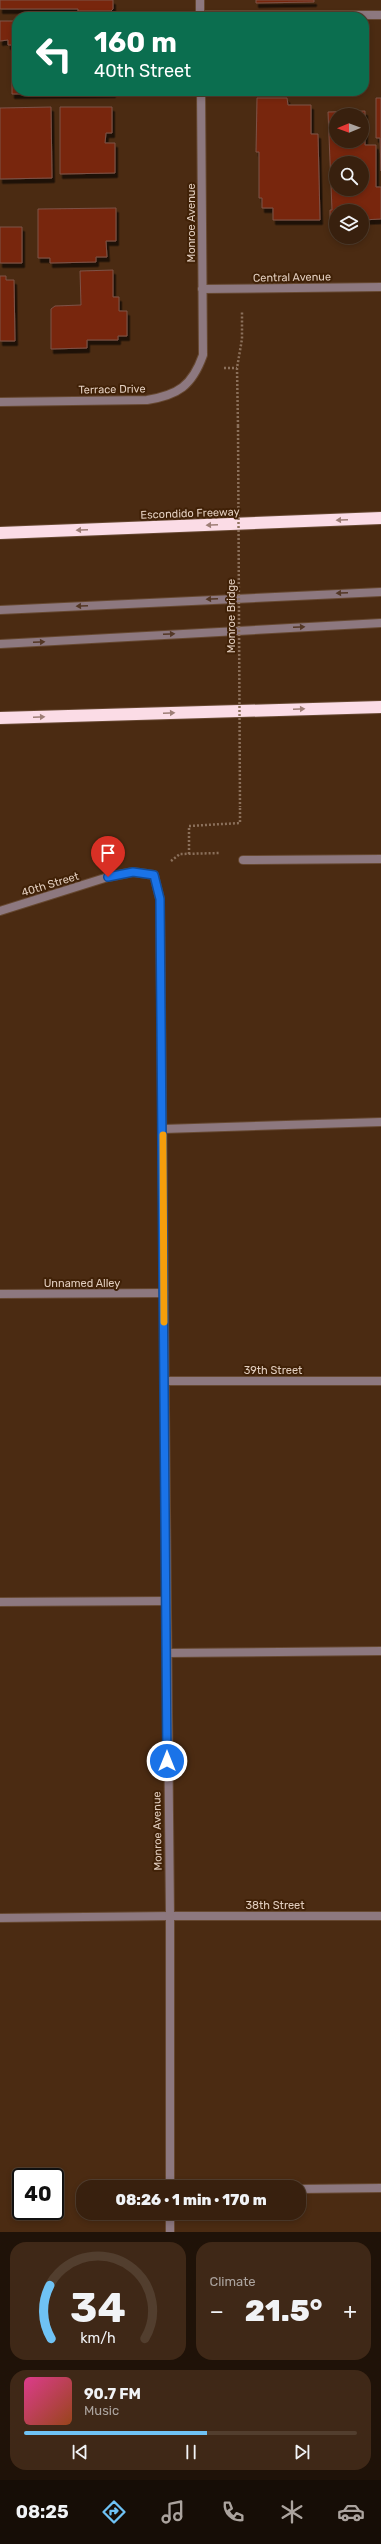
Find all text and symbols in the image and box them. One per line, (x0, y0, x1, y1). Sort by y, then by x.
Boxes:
text: 160 m (94, 26, 177, 59)
icon: left (28, 28, 80, 80)
text: 40th Street (94, 60, 191, 82)
north arrow (329, 108, 369, 148)
map controls (329, 108, 369, 244)
button: search (329, 156, 369, 196)
street label: Monroe Avenue (185, 183, 198, 263)
button: layers (329, 204, 369, 244)
street label: Central Avenue (253, 270, 331, 285)
street label: Terrace Drive (78, 382, 146, 397)
street label: Escondido Freeway (140, 505, 240, 522)
one-way arrow (335, 517, 348, 523)
one-way arrow (205, 522, 218, 528)
one-way arrow (75, 527, 88, 533)
street label: Monroe Bridge (225, 579, 238, 653)
one-way arrow (336, 590, 348, 597)
one-way arrow (206, 596, 218, 603)
one-way arrow (76, 602, 88, 609)
one-way arrow (293, 624, 305, 631)
one-way arrow (163, 631, 175, 638)
one-way arrow (33, 638, 45, 645)
one-way arrow (293, 706, 305, 713)
one-way arrow (163, 710, 175, 717)
one-way arrow (33, 714, 45, 721)
pin (91, 836, 125, 877)
icon: arrive (97, 842, 119, 864)
street label: 40th Street (20, 869, 81, 899)
street label: Unnamed Alley (44, 1277, 120, 1290)
street label: 39th Street (244, 1364, 303, 1377)
position arrow (146, 1740, 188, 1782)
street label: Monroe Avenue (150, 1791, 165, 1871)
street label: 38th Street (245, 1899, 305, 1912)
speed limit sign: 40 (12, 2168, 64, 2220)
text: 08:26 · 1 min · 170 m (115, 2191, 267, 2209)
text: Climate (210, 2274, 256, 2289)
text: 34 (70, 2283, 126, 2332)
text: 21.5° (245, 2293, 322, 2329)
text: − (210, 2298, 224, 2325)
text: + (343, 2298, 357, 2325)
text: km/h (80, 2330, 116, 2347)
text: 90.7 FM (84, 2385, 141, 2403)
text: Music (84, 2403, 119, 2418)
icon: previous (69, 2441, 91, 2463)
icon: pause (180, 2441, 202, 2463)
icon: next (291, 2441, 313, 2463)
icon: directions (100, 2498, 128, 2526)
icon: music (159, 2498, 187, 2526)
icon: phone (219, 2498, 247, 2526)
icon: climate (278, 2498, 306, 2526)
icon: car (337, 2498, 365, 2526)
text: 08:25 (16, 2501, 69, 2523)

